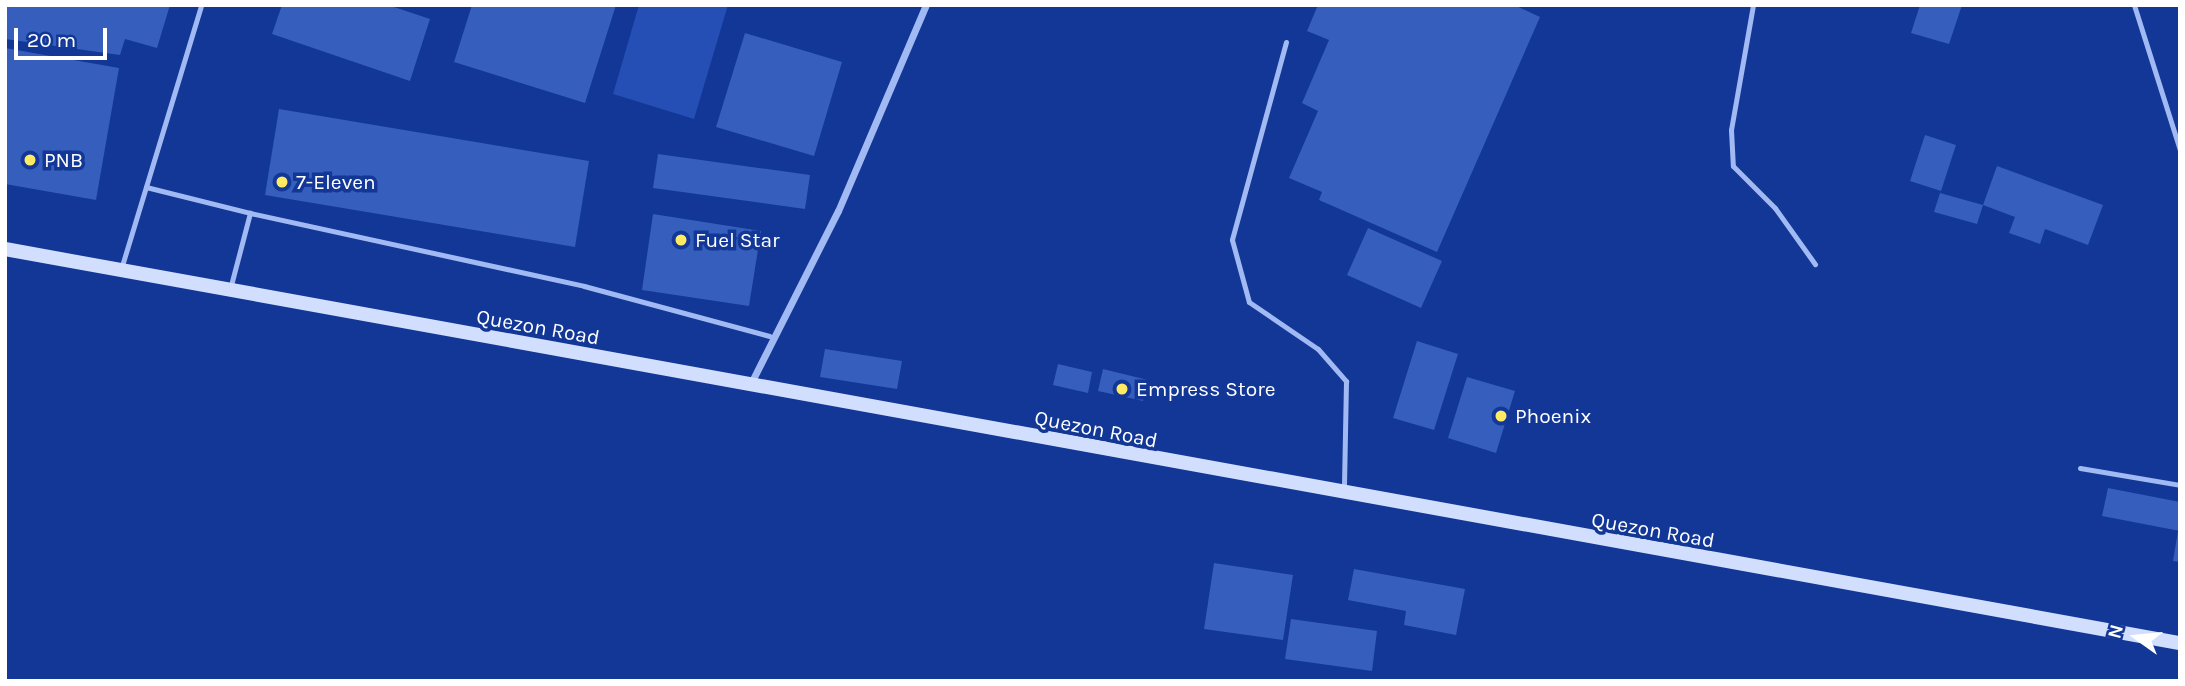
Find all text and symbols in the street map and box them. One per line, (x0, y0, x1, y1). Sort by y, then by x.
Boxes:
scale bar (18, 14, 110, 58)
text: 20 m (27, 28, 76, 52)
place label: PNB (44, 147, 83, 173)
marker: PNB (22, 152, 38, 168)
place label: 7-Eleven (296, 169, 376, 195)
marker: 7-Eleven (274, 174, 290, 190)
place label: Fuel Star (695, 227, 780, 253)
marker: Fuel Star (673, 232, 689, 248)
street label: Quezon Road (474, 304, 602, 350)
place label: Empress Store (1136, 376, 1276, 402)
marker: Empress Store (1114, 381, 1130, 397)
place label: Phoenix (1515, 403, 1591, 429)
street label: Quezon Road (1032, 405, 1160, 453)
marker: Phoenix (1493, 408, 1509, 424)
street label: Quezon Road (1589, 507, 1717, 553)
north arrow (2101, 602, 2171, 672)
text: N (2103, 622, 2128, 641)

